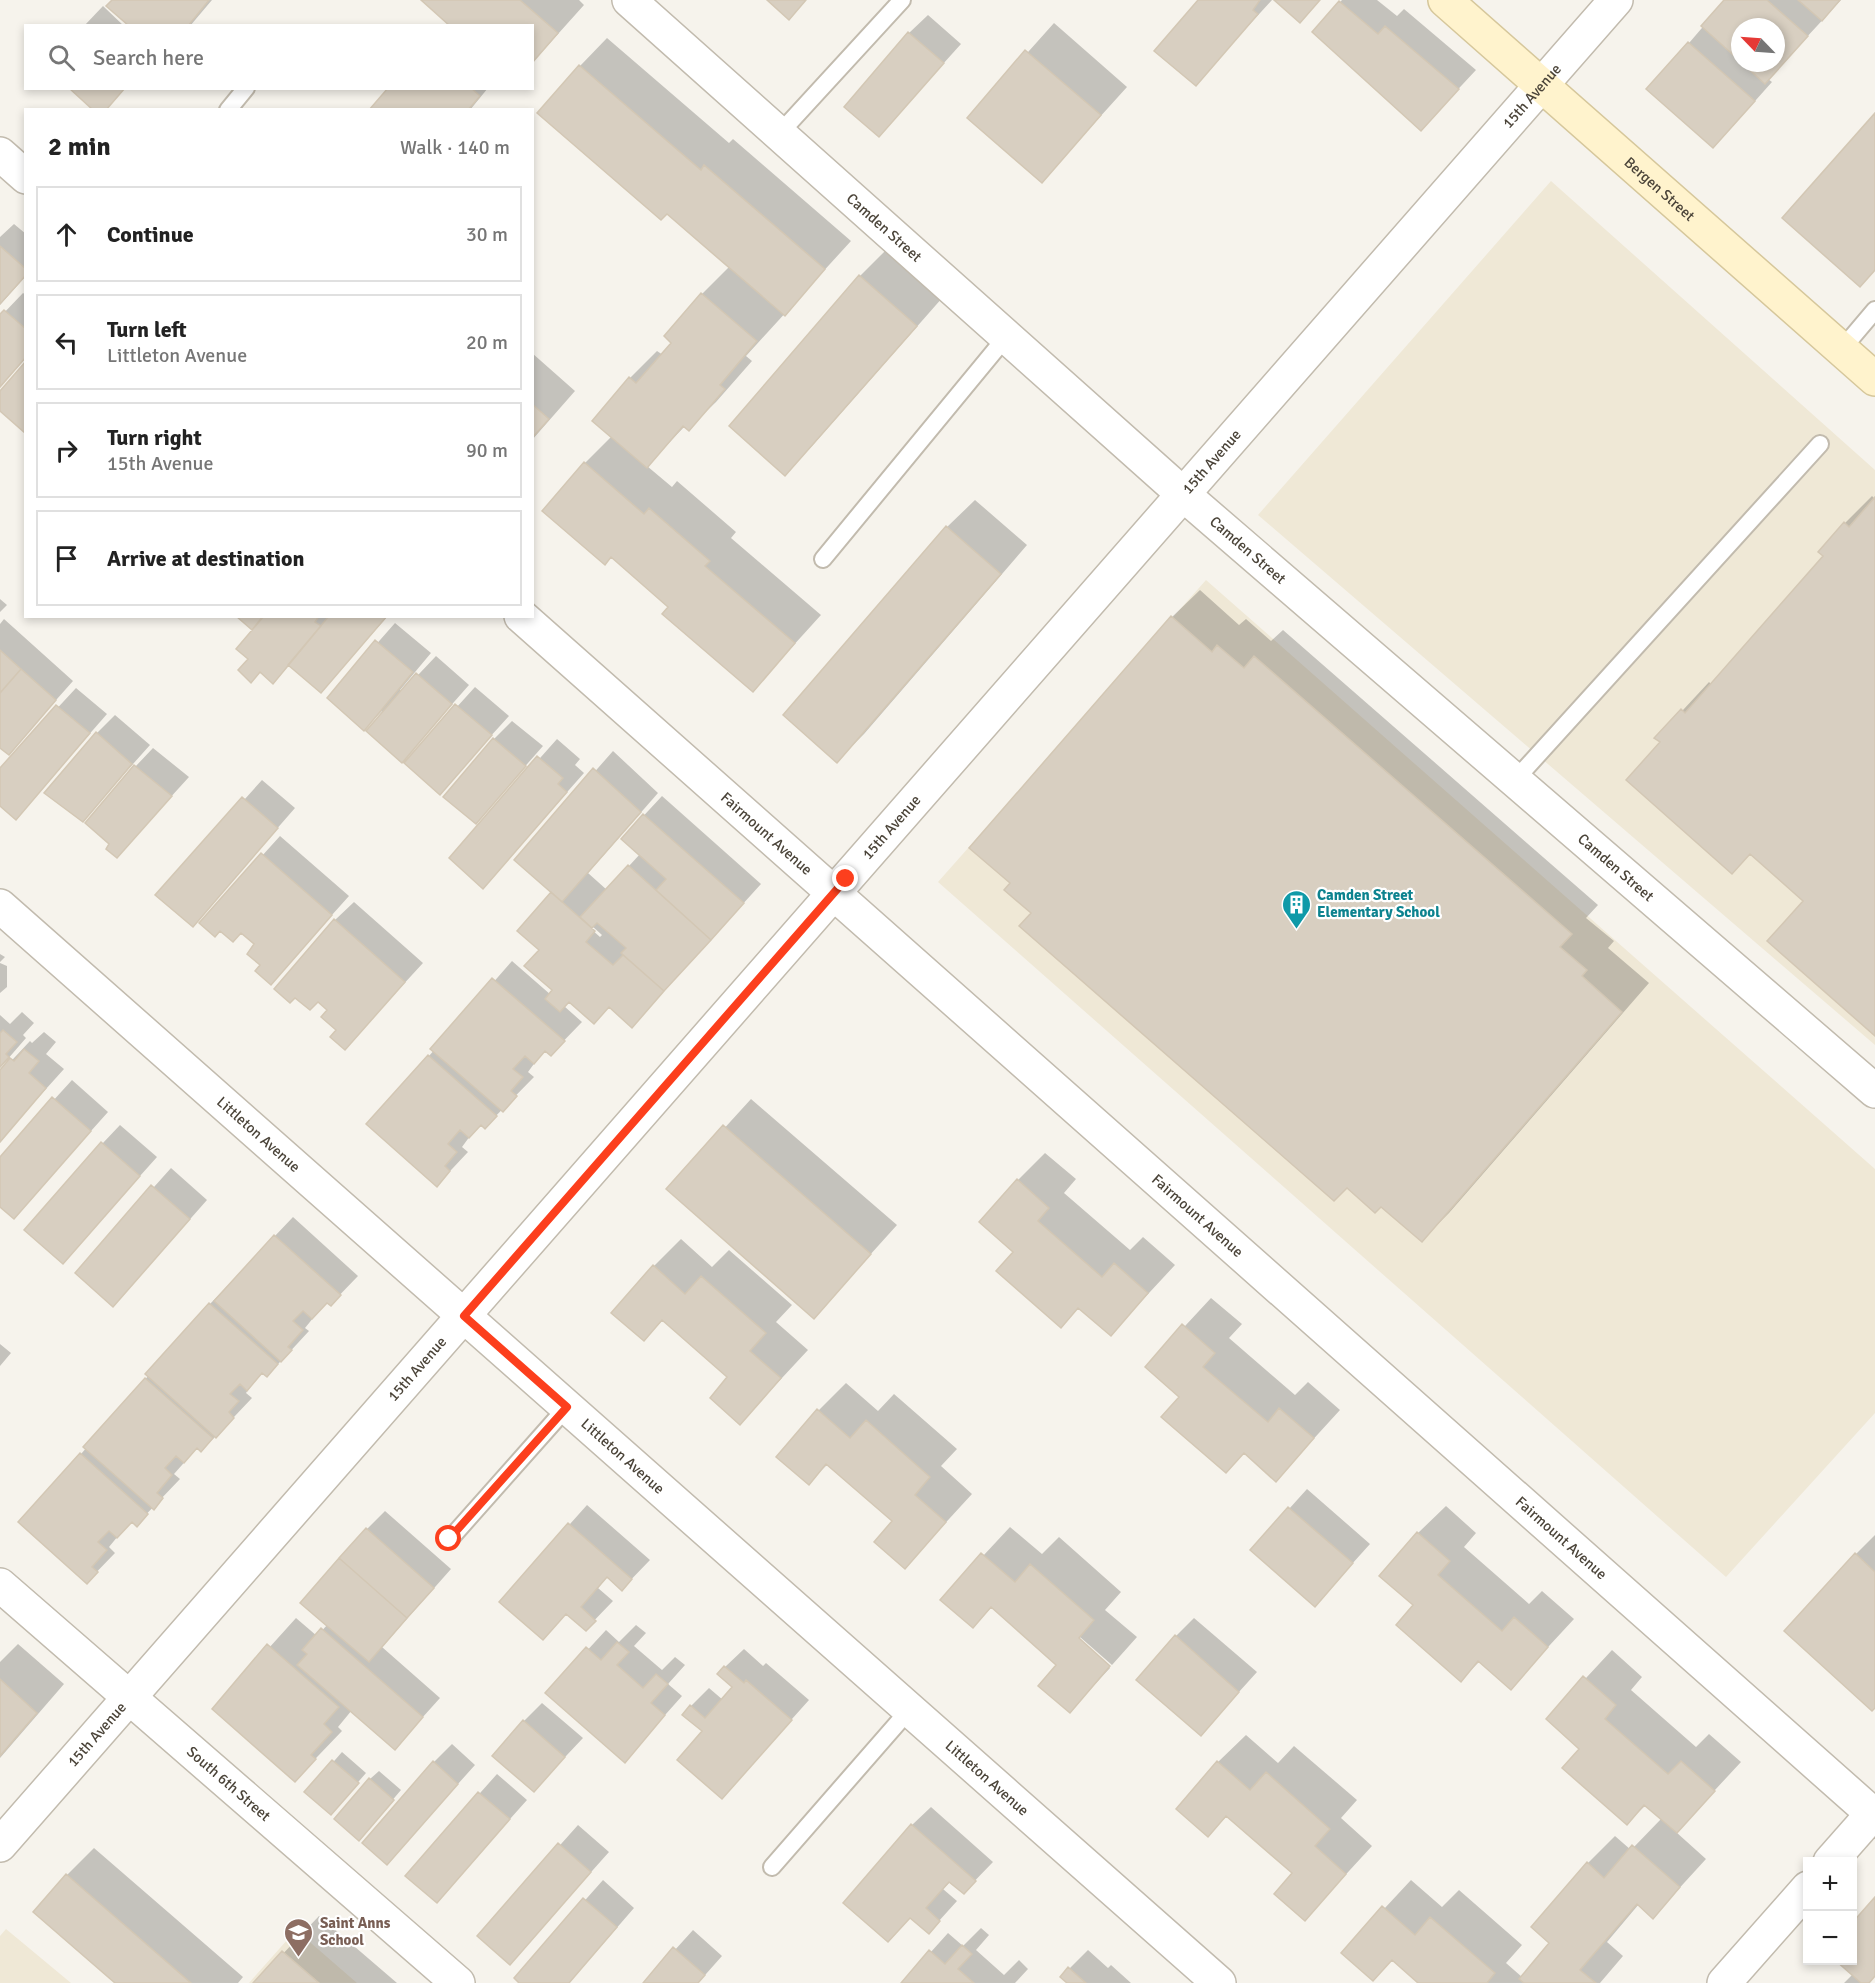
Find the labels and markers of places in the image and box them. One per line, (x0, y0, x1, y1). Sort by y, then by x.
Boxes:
place label: Camden Street Elementary School (1317, 886, 1440, 921)
building icon: Camden Street Elementary School (1280, 888, 1312, 930)
place label: Saint Anns School (320, 1914, 391, 1949)
school or university icon: Saint Anns School (283, 1916, 315, 1958)

